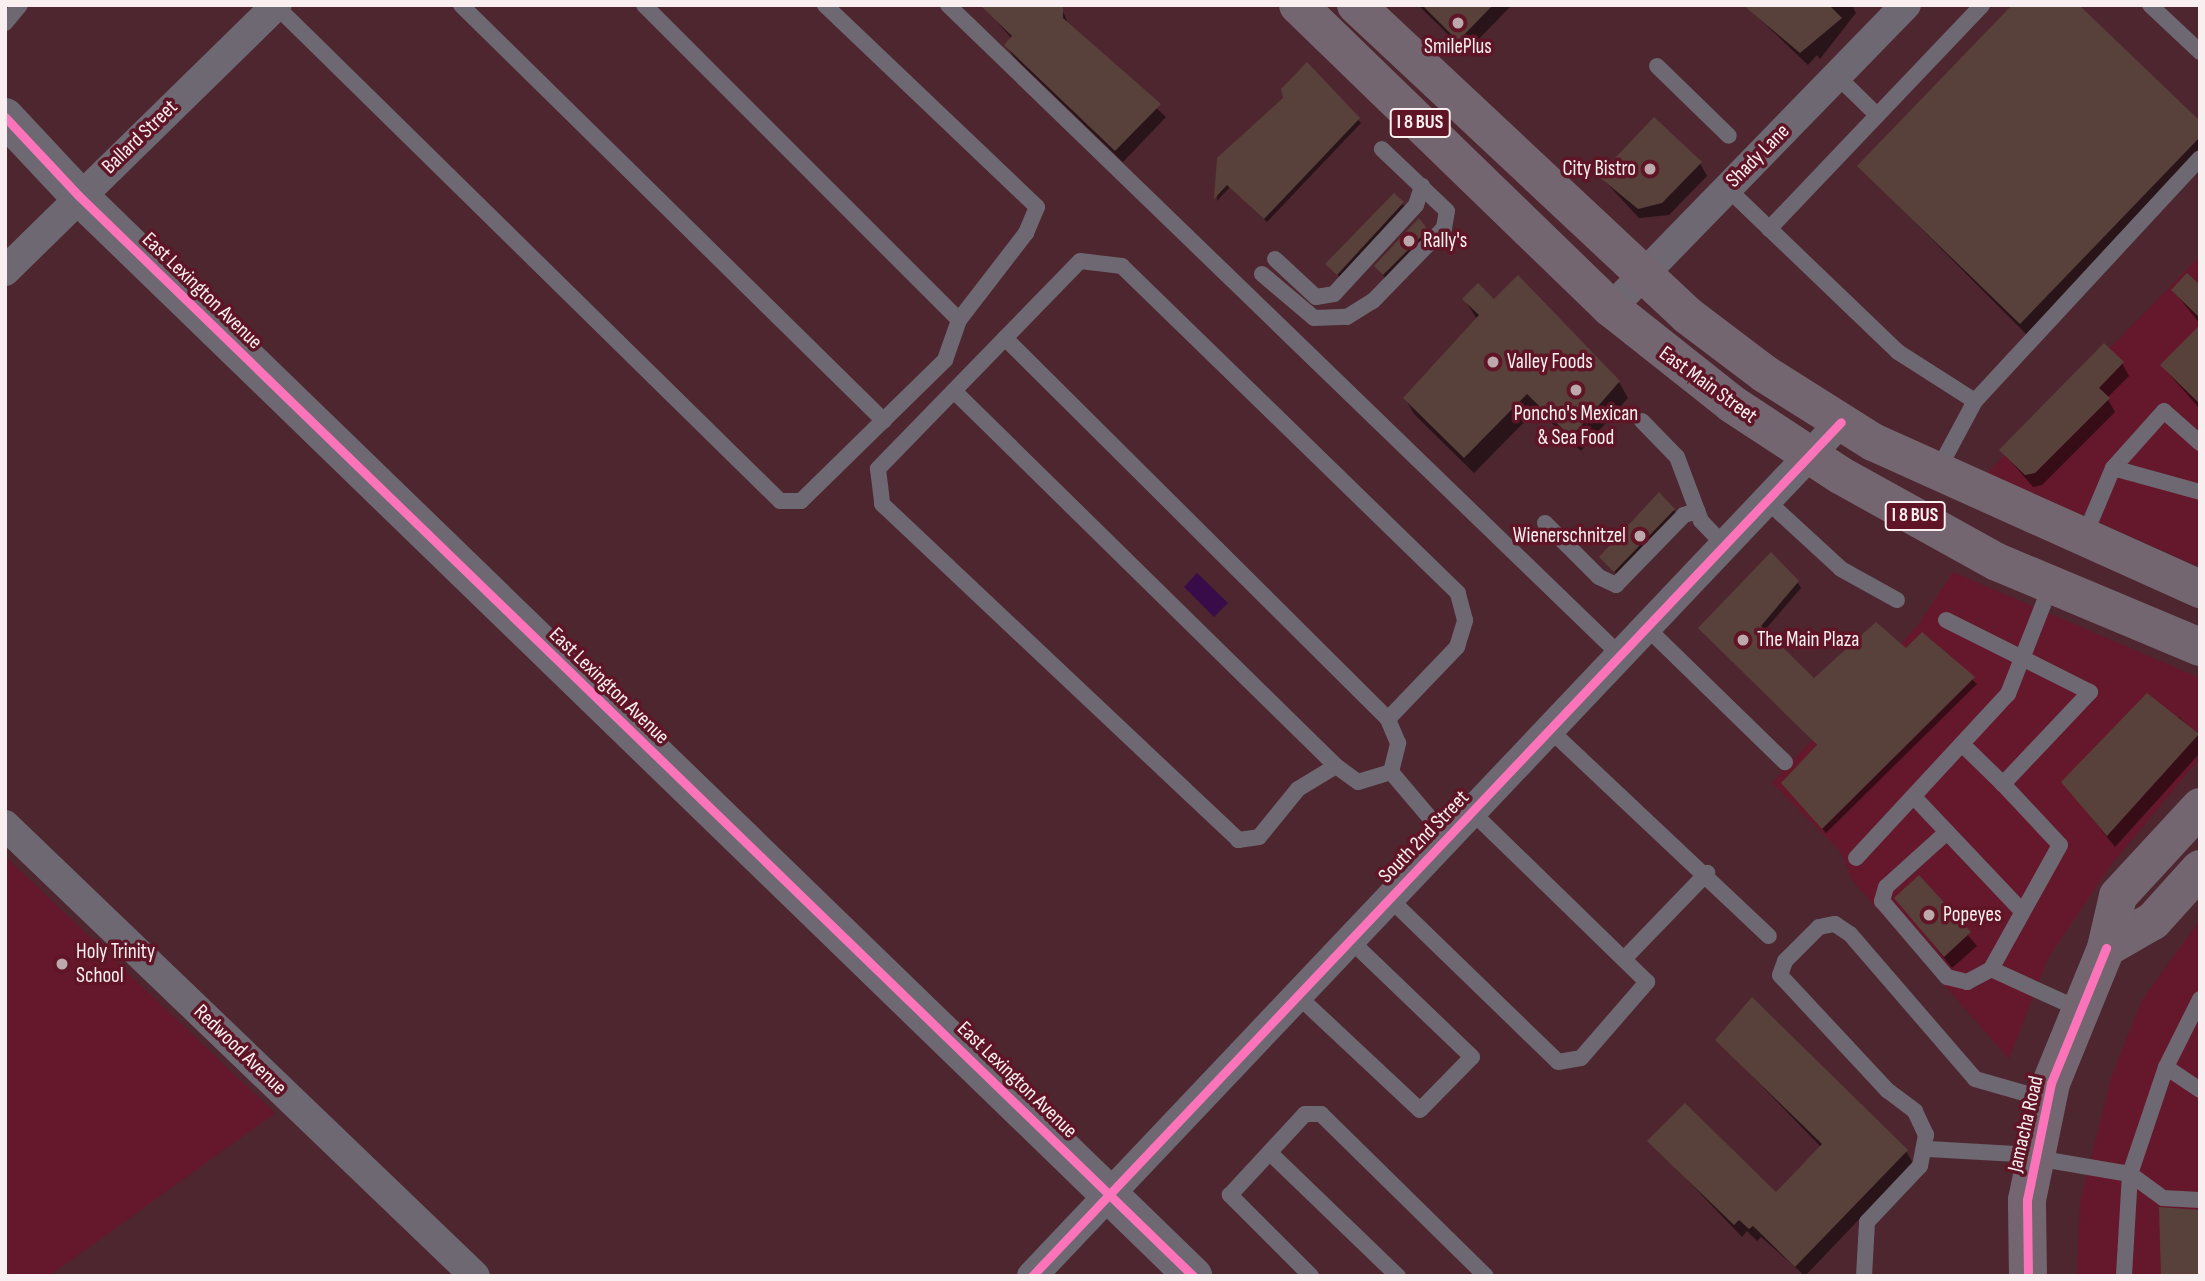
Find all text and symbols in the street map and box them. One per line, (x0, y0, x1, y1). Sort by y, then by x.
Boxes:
marker: SmilePlus (1450, 15, 1466, 31)
place label: SmilePlus (1424, 34, 1492, 60)
street label: Ballard Street (97, 95, 183, 179)
road number: I 8 BUS (1388, 108, 1452, 139)
street label: Shady Lane (1721, 119, 1795, 193)
place label: City Bistro (1562, 156, 1636, 182)
marker: City Bistro (1642, 161, 1658, 177)
street label: East Lexington Avenue (137, 227, 267, 355)
place label: Rally's (1423, 228, 1467, 254)
marker: Rally's (1401, 233, 1417, 249)
street label: East Main Street (1654, 341, 1762, 429)
place label: Valley Foods (1507, 349, 1593, 375)
marker: Valley Foods (1485, 354, 1501, 370)
marker: Poncho's Mexican & Sea Food (1568, 382, 1584, 398)
place label: Poncho's Mexican & Sea Food (1514, 401, 1638, 451)
road number: I 8 BUS (1884, 500, 1946, 531)
place label: Wienerschnitzel (1513, 523, 1626, 549)
marker: Wienerschnitzel (1632, 528, 1648, 544)
street label: East Lexington Avenue (544, 622, 674, 750)
place label: The Main Plaza (1757, 627, 1859, 653)
marker: The Main Plaza (1735, 632, 1751, 648)
street label: South 2nd Street (1374, 785, 1474, 889)
place label: Popeyes (1943, 902, 2001, 928)
marker: Popeyes (1921, 907, 1937, 923)
place label: Holy Trinity School (76, 939, 155, 989)
marker: Holy Trinity School (54, 956, 70, 972)
street label: Redwood Avenue (188, 1000, 292, 1100)
street label: East Lexington Avenue (952, 1016, 1082, 1144)
street label: Jamacha Road (2003, 1074, 2049, 1174)

